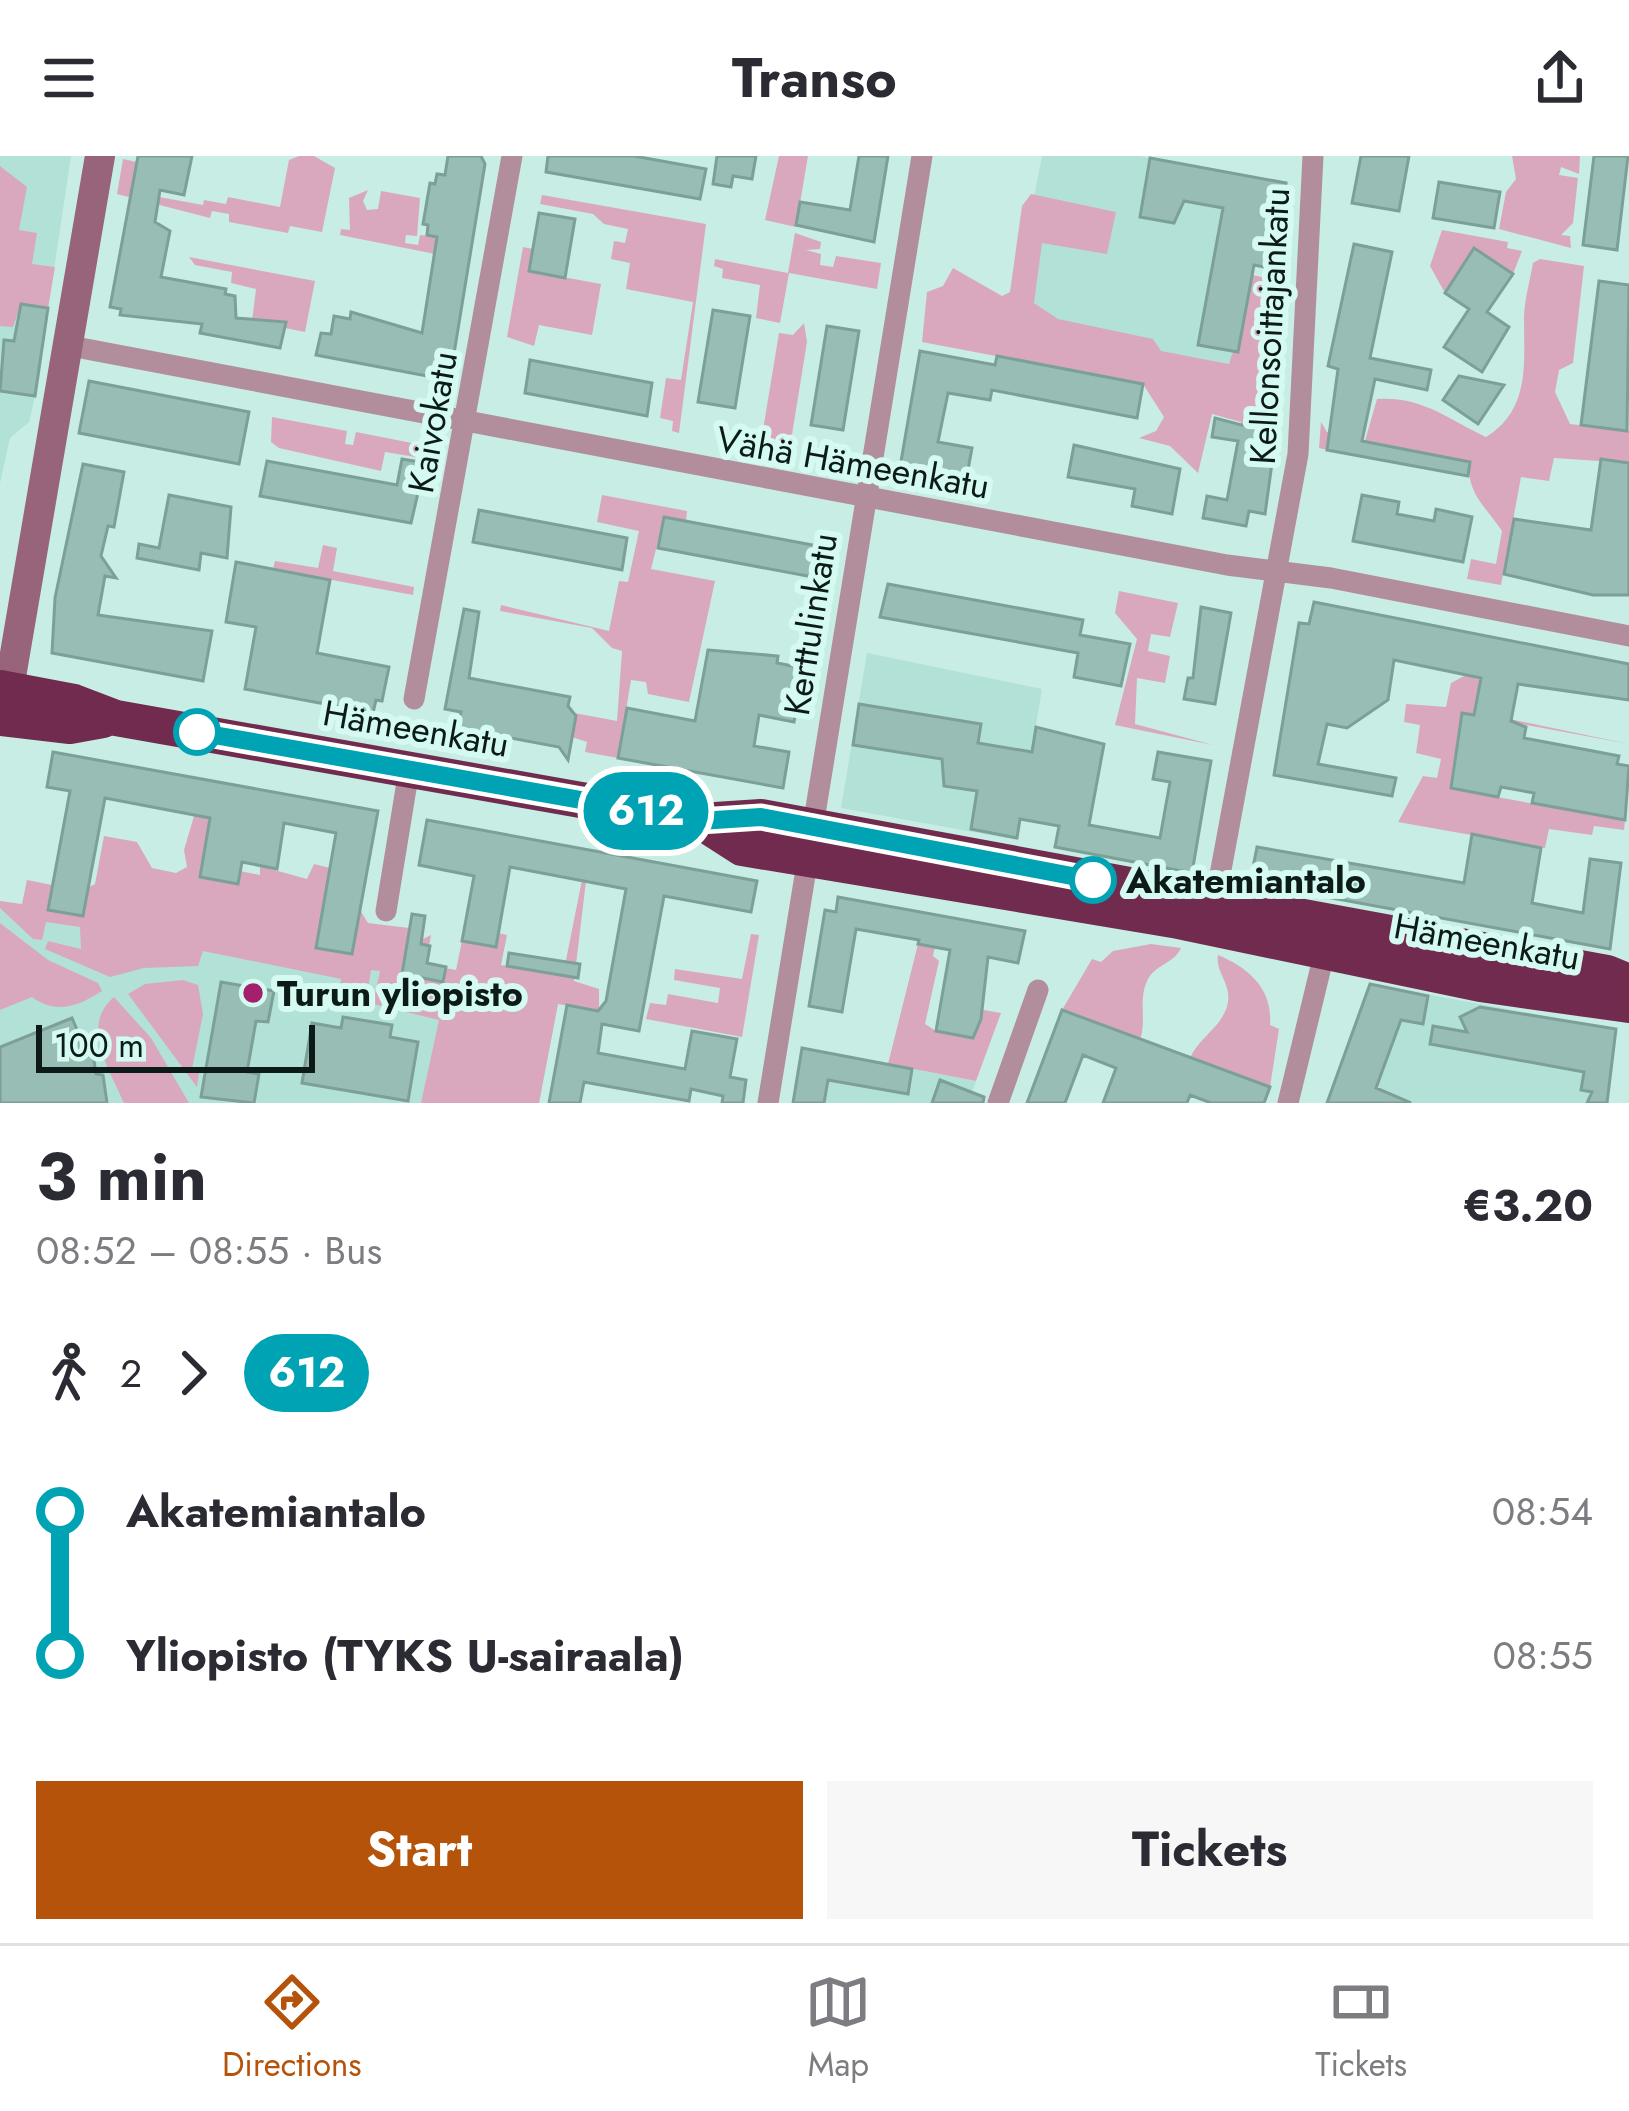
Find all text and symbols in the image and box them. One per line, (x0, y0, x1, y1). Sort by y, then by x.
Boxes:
text: Transo (732, 39, 897, 117)
icon: menu (36, 45, 102, 111)
icon: share (1527, 45, 1593, 111)
street label: Kellonsoittajankatu (1236, 186, 1302, 466)
street label: Kaivokatu (394, 347, 470, 497)
street label: Vähä Hämeenkatu (712, 412, 994, 512)
street label: Kerttulinkatu (770, 529, 850, 719)
street label: Hämeenkatu (319, 686, 513, 770)
unlabelled marker (175, 710, 219, 754)
line badge: 612 (577, 772, 715, 850)
text: 612 (607, 780, 685, 841)
place label: Akatemiantalo (1125, 854, 1366, 906)
marker: Akatemiantalo (1071, 858, 1115, 902)
street label: Hämeenkatu (1390, 899, 1584, 983)
place label: Turun yliopisto (277, 967, 523, 1019)
marker: Turun yliopisto (240, 980, 266, 1006)
scale bar (36, 1019, 315, 1072)
text: 100 m (54, 1022, 144, 1069)
text: 3 min (36, 1129, 207, 1225)
text: €3.20 (1462, 1173, 1593, 1238)
text: 08:52 – 08:55 · Bus (36, 1222, 382, 1279)
icon: walk (36, 1340, 102, 1406)
icon: forward (160, 1340, 226, 1406)
text: 612 (268, 1342, 345, 1403)
text: 2 (120, 1345, 142, 1402)
text: Akatemiantalo (126, 1479, 426, 1544)
text: 08:54 (1492, 1483, 1593, 1540)
text: Yliopisto (TYKS U-sairaala) (126, 1623, 684, 1688)
text: 08:55 (1493, 1627, 1593, 1684)
button: Start (36, 1781, 803, 1919)
button: Tickets (827, 1781, 1593, 1919)
tab: Directions (222, 1969, 362, 2088)
tab: Map (805, 1969, 871, 2088)
tab: Tickets (1315, 1969, 1407, 2088)

